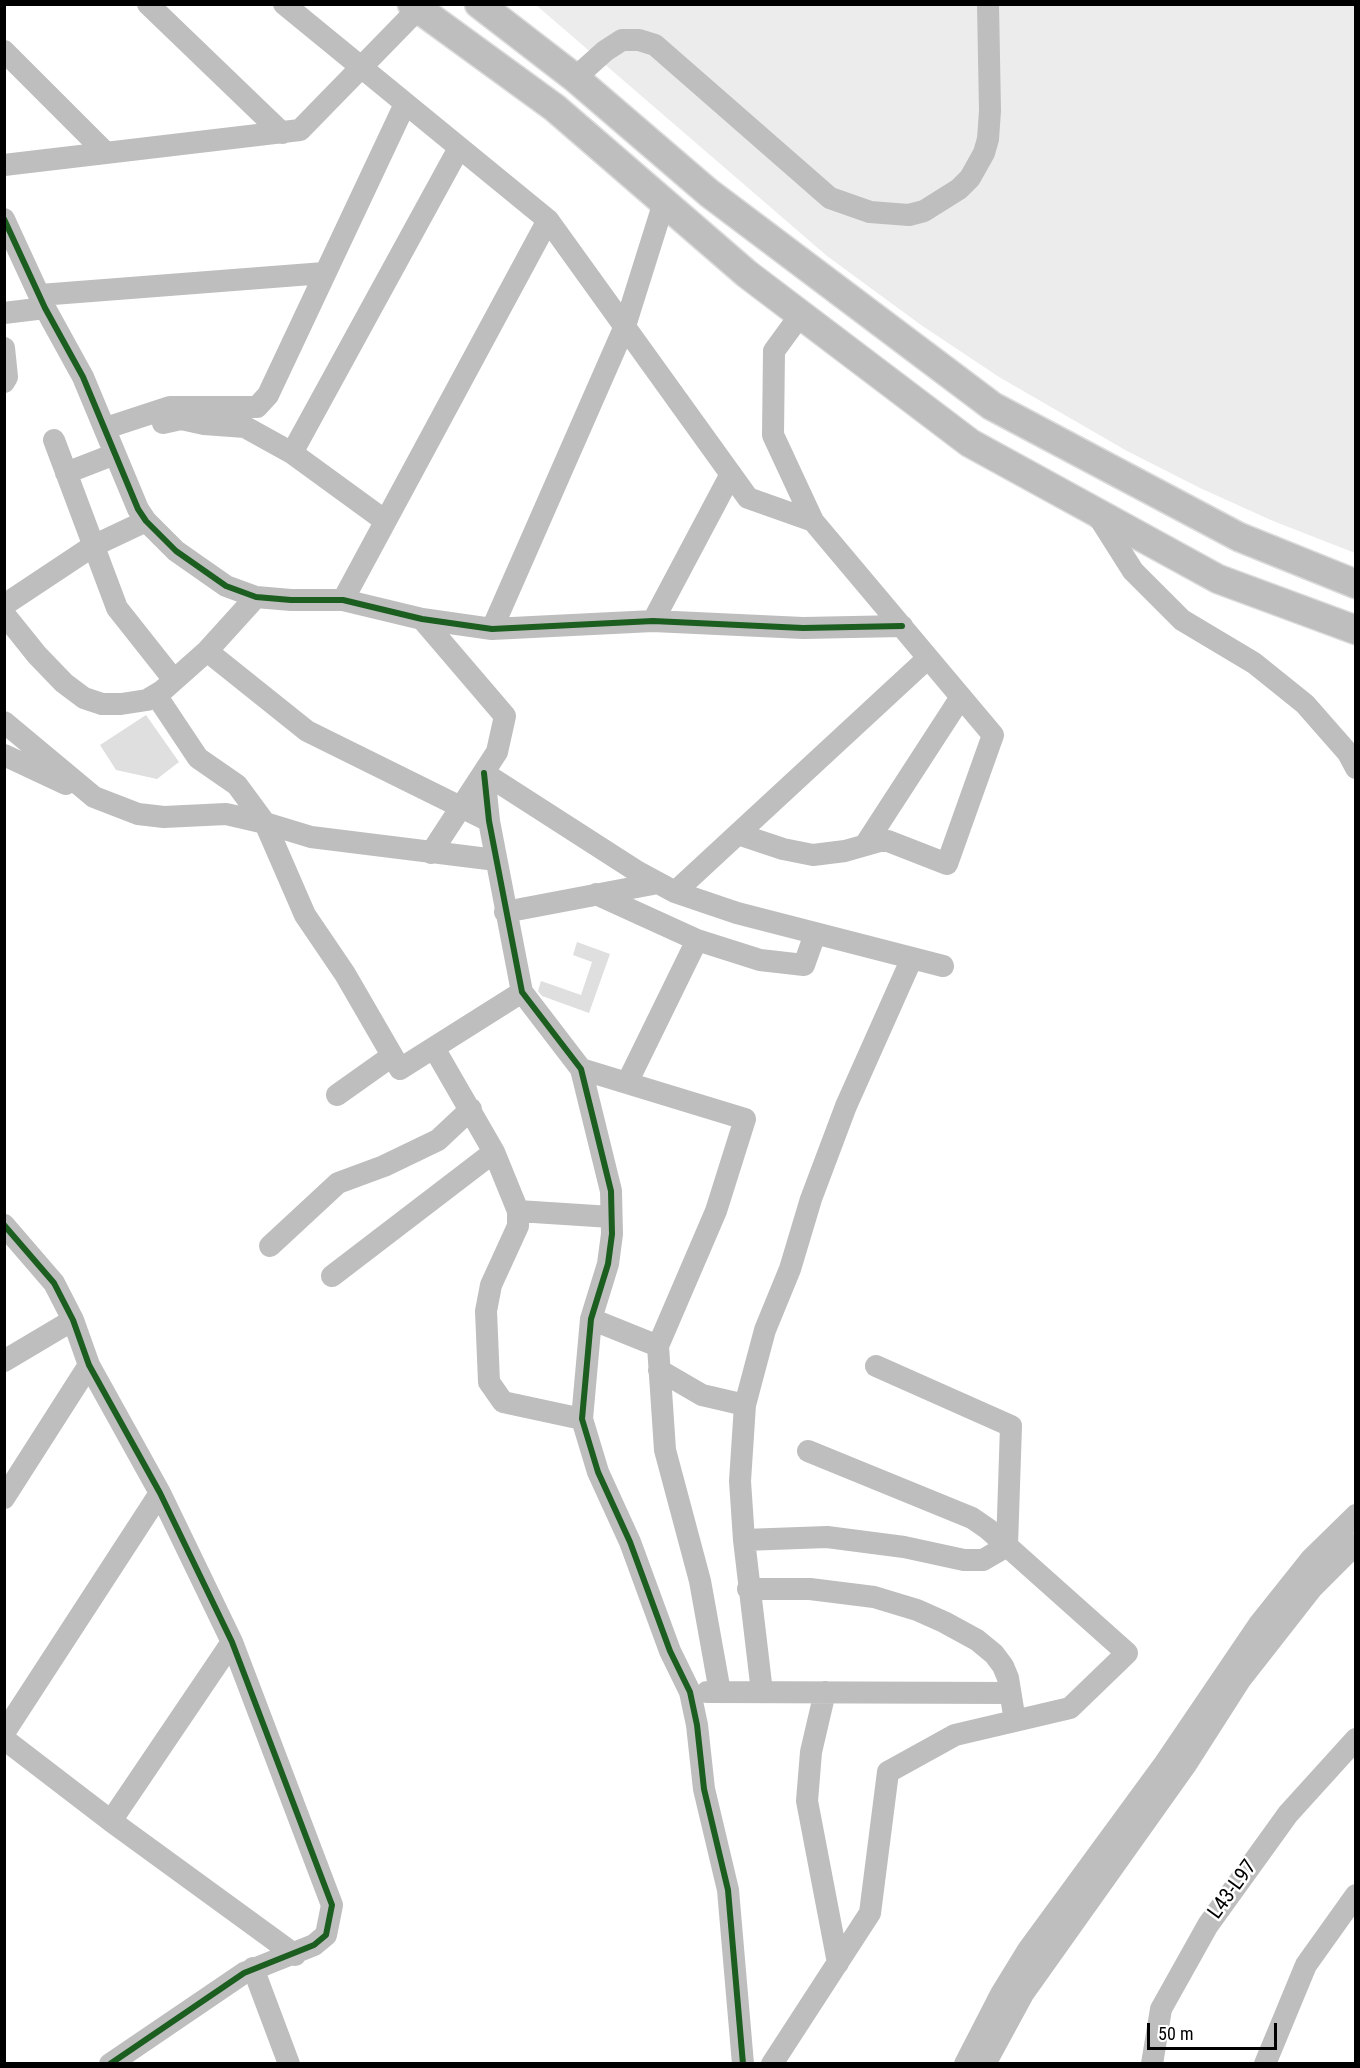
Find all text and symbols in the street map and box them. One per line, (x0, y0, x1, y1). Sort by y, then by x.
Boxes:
street label: L43-L97 (1203, 1856, 1263, 1924)
scale bar (1150, 2011, 1280, 2049)
text: 50 m (1158, 2023, 1193, 2044)

